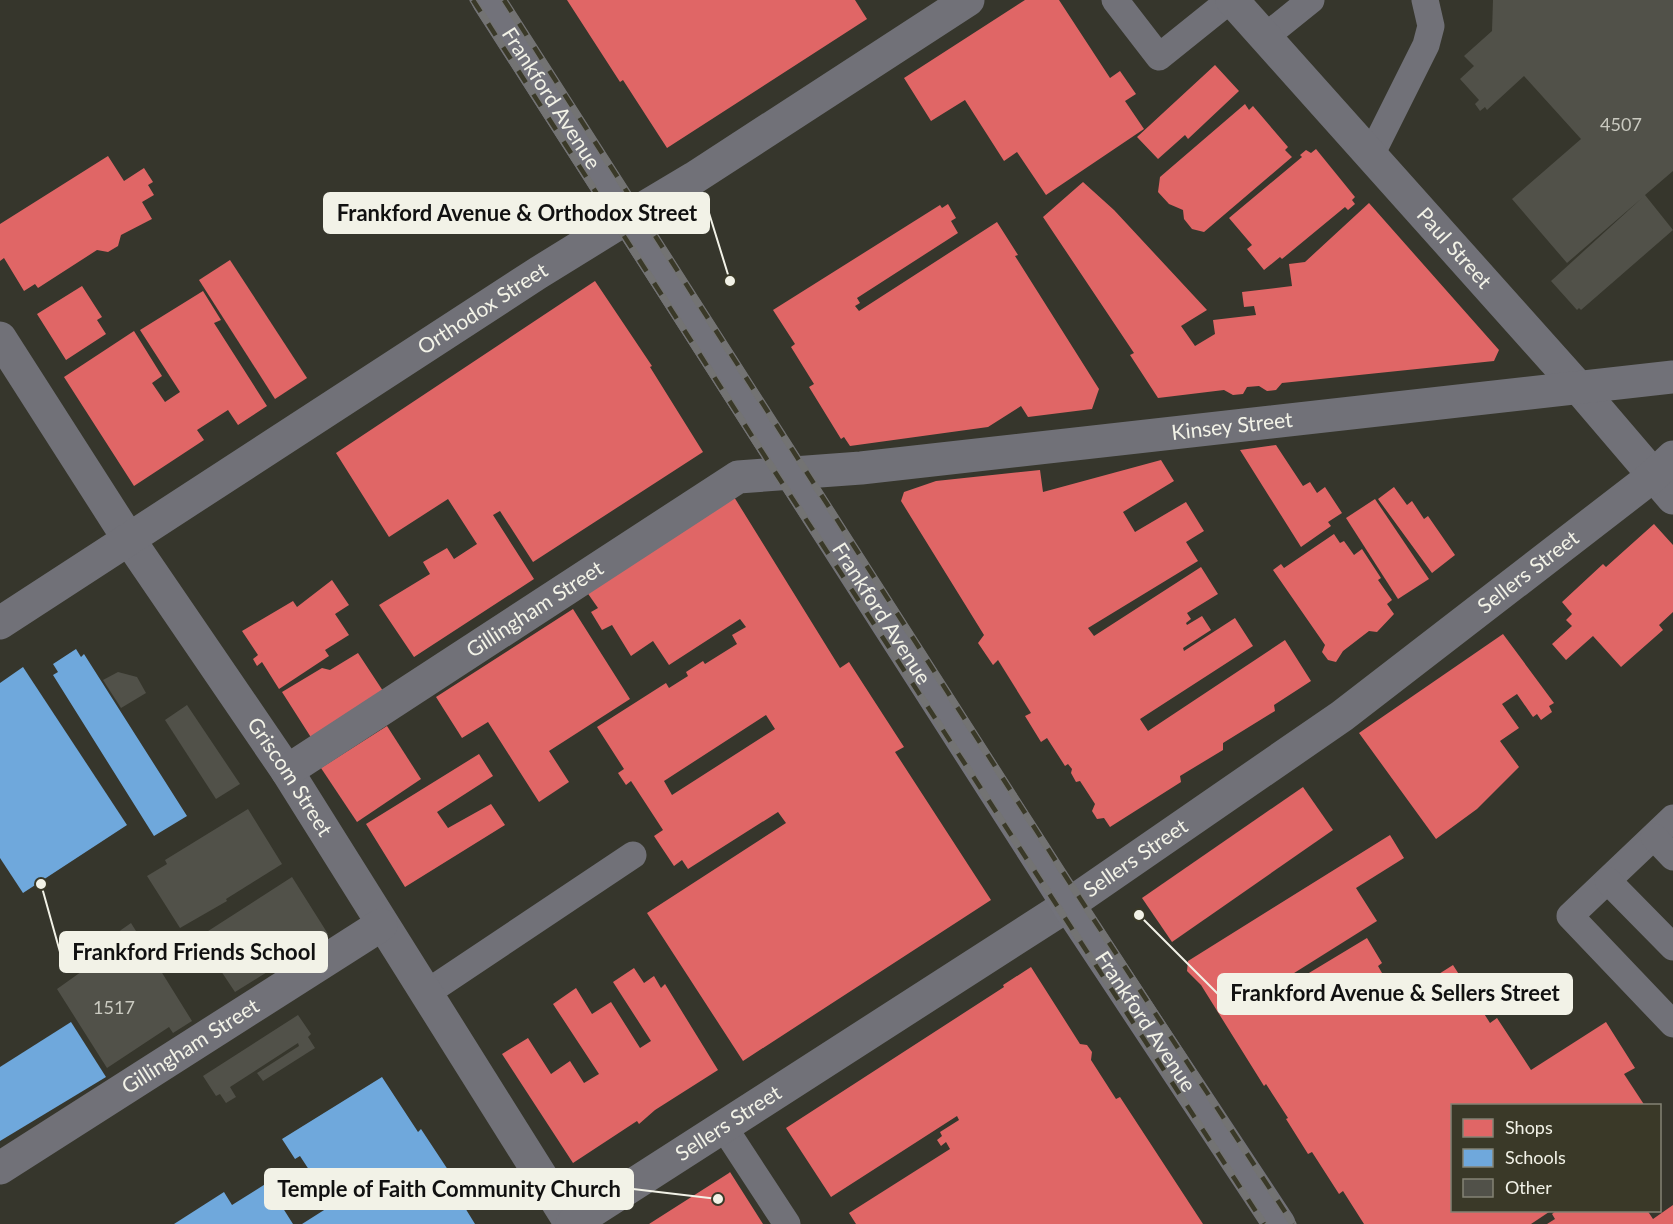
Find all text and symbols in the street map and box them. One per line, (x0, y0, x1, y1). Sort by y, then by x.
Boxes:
street label: Frankford Avenue (498, 22, 607, 173)
house number: 4507 (1600, 113, 1642, 135)
callout: Frankford Avenue & Orthodox Street (324, 193, 709, 233)
text: Frankford Avenue & Orthodox Street (337, 199, 698, 226)
street label: Paul Street (1412, 202, 1498, 293)
street label: Orthodox Street (412, 256, 552, 359)
street label: Kinsey Street (1170, 406, 1294, 444)
street label: Sellers Street (1472, 524, 1583, 618)
street label: Frankford Avenue (828, 537, 937, 689)
street label: Gillingham Street (461, 554, 608, 662)
street label: Griscom Street (243, 712, 339, 841)
street label: Sellers Street (1078, 812, 1192, 902)
callout: Frankford Friends School (60, 932, 327, 972)
text: Frankford Friends School (72, 938, 316, 965)
street label: Frankford Avenue (1091, 946, 1202, 1096)
callout: Frankford Avenue & Sellers Street (1218, 974, 1572, 1014)
text: Frankford Avenue & Sellers Street (1230, 979, 1561, 1006)
street label: Gillingham Street (116, 992, 263, 1098)
house number: 1517 (93, 996, 135, 1018)
street label: Sellers Street (670, 1079, 786, 1165)
legend (1451, 1104, 1661, 1212)
text: Shops (1505, 1116, 1553, 1138)
text: Schools (1505, 1146, 1566, 1168)
callout: Temple of Faith Community Church (265, 1169, 633, 1209)
text: Temple of Faith Community Church (277, 1175, 621, 1202)
text: Other (1505, 1176, 1552, 1198)

